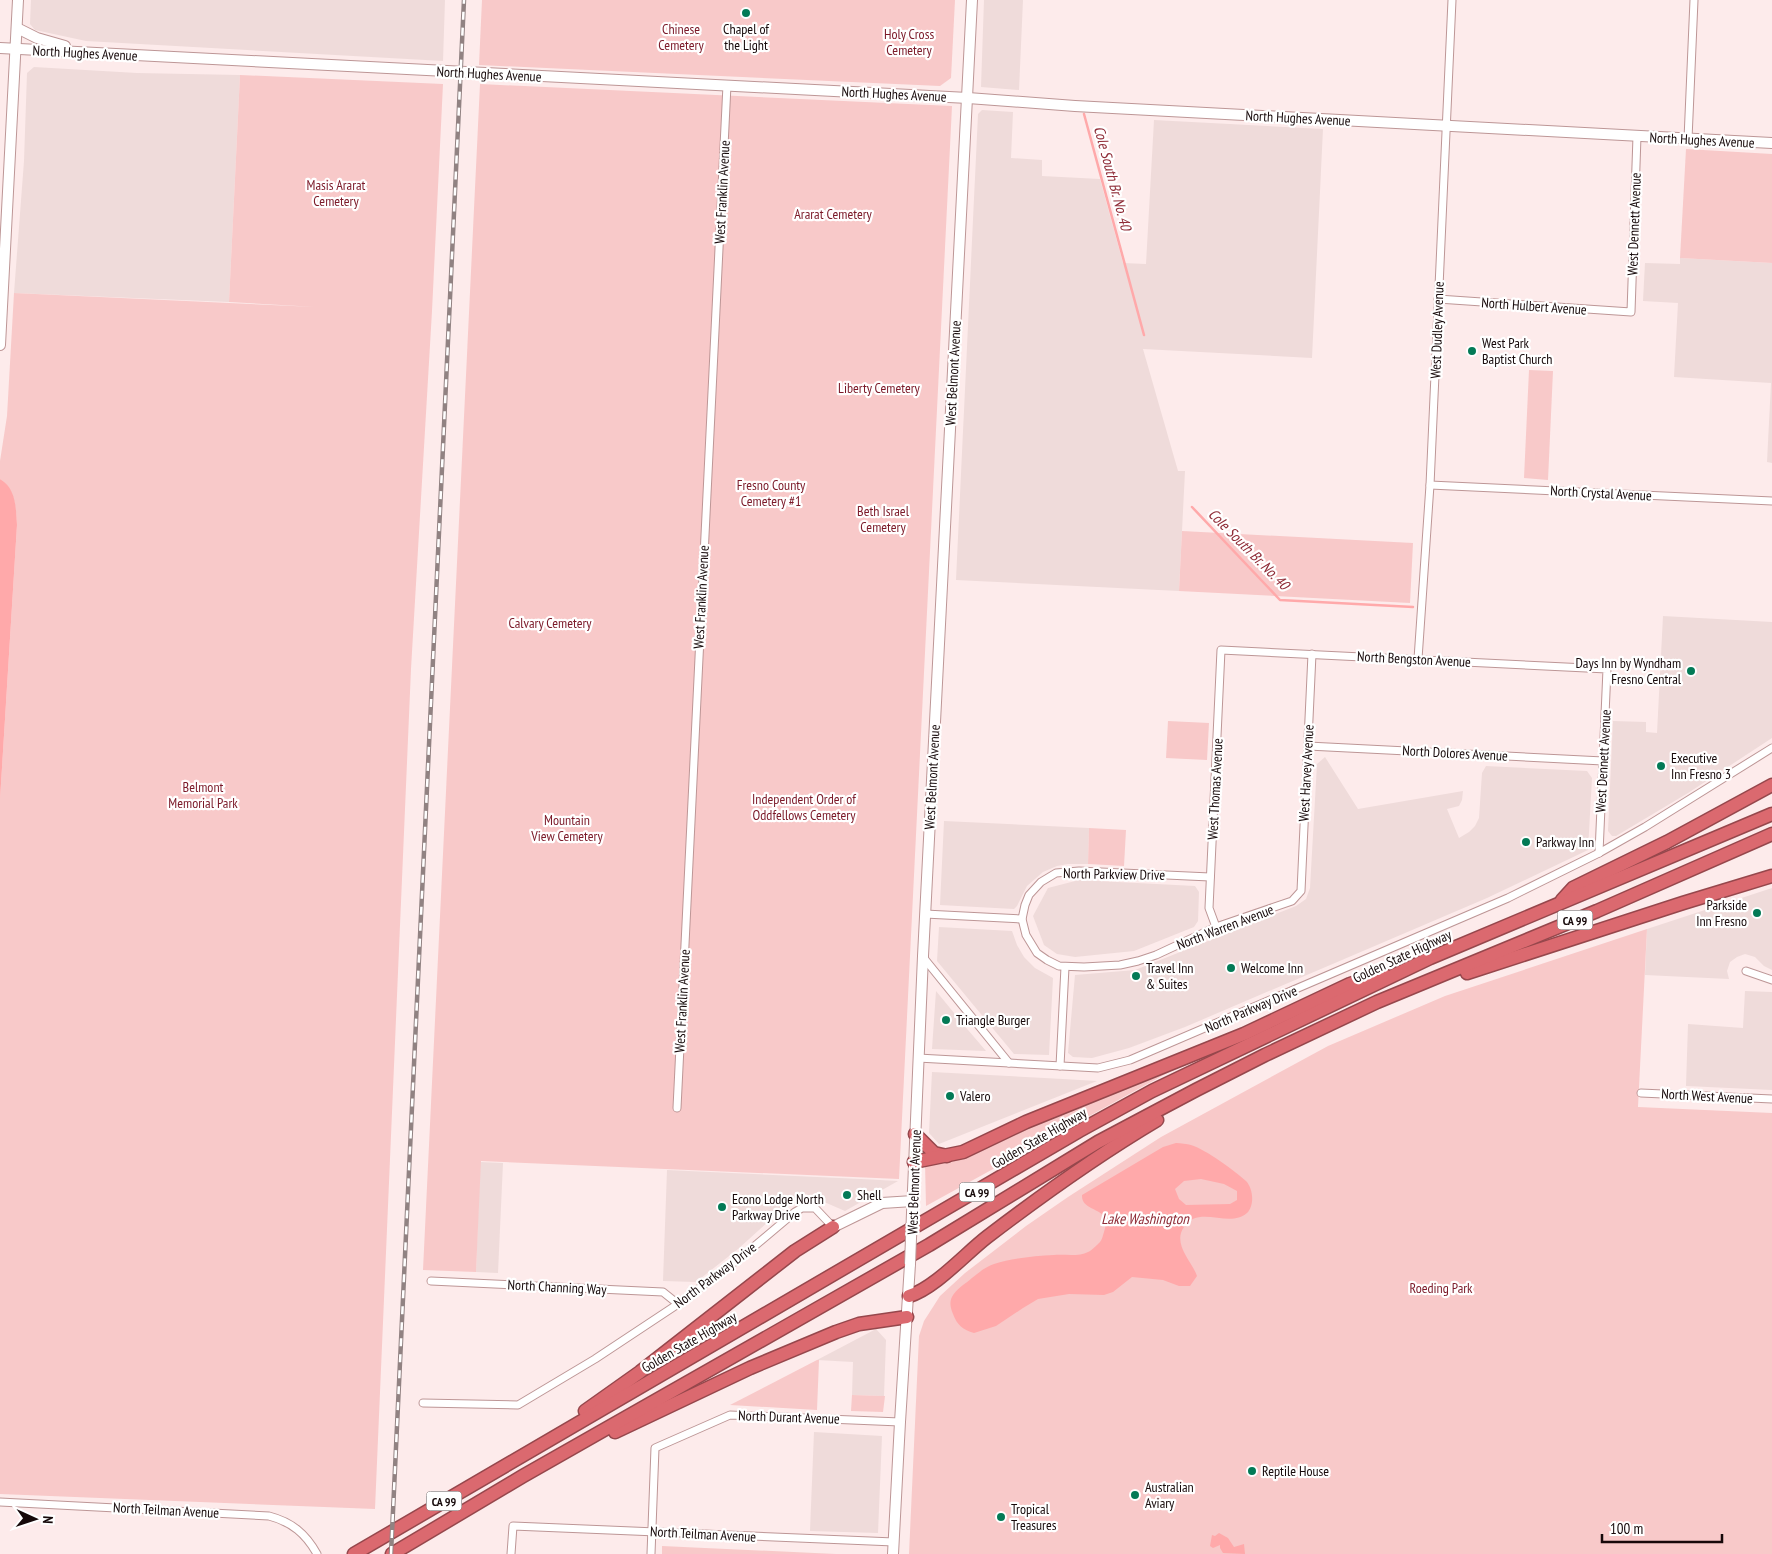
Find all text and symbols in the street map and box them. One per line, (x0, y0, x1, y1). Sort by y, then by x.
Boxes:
marker: Chapel of the Light (740, 7, 752, 19)
park label: Chinese Cemetery (658, 20, 704, 54)
place label: Chapel of the Light (723, 20, 769, 54)
park label: Holy Cross Cemetery (884, 25, 934, 59)
street label: North Hughes Avenue (32, 41, 138, 65)
street label: North Hughes Avenue (436, 62, 542, 86)
street label: North Hughes Avenue (841, 82, 947, 106)
street label: North Hughes Avenue (1245, 106, 1351, 130)
water label: Cole South Br. No. 40 (1090, 124, 1137, 234)
street label: North Hughes Avenue (1649, 128, 1755, 152)
street label: West Franklin Avenue (710, 140, 734, 244)
street label: West Dennett Avenue (1623, 172, 1645, 276)
park label: Masis Ararat Cemetery (307, 176, 366, 210)
park label: Ararat Cemetery (794, 205, 873, 223)
street label: West Dudley Avenue (1426, 281, 1448, 379)
street label: North Hulbert Avenue (1481, 293, 1587, 319)
street label: West Belmont Avenue (941, 320, 965, 426)
place label: West Park Baptist Church (1482, 334, 1552, 368)
marker: West Park Baptist Church (1466, 345, 1478, 357)
park label: Liberty Cemetery (838, 379, 921, 397)
park label: Fresno County Cemetery #1 (737, 476, 806, 510)
street label: North Crystal Avenue (1550, 481, 1652, 505)
park label: Beth Israel Cemetery (857, 502, 910, 536)
water label: Cole South Br. No. 40 (1204, 504, 1295, 595)
street label: West Franklin Avenue (689, 545, 713, 649)
park label: Calvary Cemetery (508, 614, 592, 632)
street label: North Bengston Avenue (1357, 647, 1472, 671)
place label: Days Inn by Wyndham Fresno Central (1575, 654, 1682, 688)
marker: Days Inn by Wyndham Fresno Central (1685, 665, 1697, 677)
street label: West Dennett Avenue (1591, 709, 1615, 813)
street label: West Belmont Avenue (920, 724, 944, 830)
street label: West Harvey Avenue (1294, 724, 1318, 822)
street label: West Thomas Avenue (1203, 737, 1227, 840)
street label: North Dolores Avenue (1402, 741, 1509, 765)
place label: Executive Inn Fresno 3 (1671, 749, 1731, 783)
marker: Executive Inn Fresno 3 (1655, 760, 1667, 772)
park label: Belmont Memorial Park (168, 778, 238, 812)
park label: Independent Order of Oddfellows Cemetery (752, 790, 856, 824)
park label: Mountain View Cemetery (530, 811, 603, 845)
place label: Parkway Inn (1536, 833, 1594, 851)
marker: Parkway Inn (1520, 836, 1532, 848)
street label: North Parkview Drive (1063, 864, 1165, 884)
place label: Parkside Inn Fresno (1696, 896, 1747, 930)
street label: North Warren Avenue (1174, 900, 1276, 954)
marker: Parkside Inn Fresno (1751, 907, 1763, 919)
road number: CA 99 (1558, 910, 1592, 930)
street label: Golden State Highway (1350, 925, 1455, 987)
street label: West Franklin Avenue (670, 949, 694, 1053)
place label: Travel Inn & Suites (1146, 959, 1194, 993)
place label: Welcome Inn (1241, 959, 1303, 977)
marker: Welcome Inn (1225, 962, 1237, 974)
marker: Travel Inn & Suites (1130, 970, 1142, 982)
street label: North Parkway Drive (1202, 981, 1300, 1037)
place label: Triangle Burger (956, 1011, 1030, 1029)
marker: Triangle Burger (940, 1014, 952, 1026)
street label: North West Avenue (1661, 1085, 1754, 1107)
place label: Valero (959, 1087, 990, 1105)
marker: Valero (944, 1090, 956, 1102)
street label: Golden State Highway (988, 1103, 1090, 1173)
street label: West Belmont Avenue (903, 1129, 925, 1235)
road number: CA 99 (960, 1182, 994, 1202)
place label: Shell (857, 1186, 882, 1204)
marker: Shell (841, 1189, 853, 1201)
place label: Econo Lodge North Parkway Drive (732, 1190, 824, 1224)
marker: Econo Lodge North Parkway Drive (716, 1201, 728, 1213)
water label: Lake Washington (1101, 1209, 1190, 1228)
street label: North Parkway Drive (670, 1238, 760, 1312)
street label: North Channing Way (507, 1275, 608, 1299)
park label: Roeding Park (1409, 1279, 1473, 1297)
street label: Golden State Highway (638, 1307, 740, 1377)
street label: North Durant Avenue (738, 1406, 840, 1428)
place label: Reptile House (1262, 1462, 1329, 1480)
marker: Reptile House (1246, 1465, 1258, 1477)
place label: Australian Aviary (1145, 1478, 1194, 1512)
marker: Australian Aviary (1129, 1489, 1141, 1501)
road number: CA 99 (426, 1492, 462, 1510)
north arrow (10, 1494, 60, 1544)
street label: North Teilman Avenue (113, 1498, 220, 1522)
place label: Tropical Treasures (1011, 1500, 1057, 1534)
marker: Tropical Treasures (995, 1511, 1007, 1523)
scale bar (1602, 1512, 1722, 1544)
text: N (39, 1515, 57, 1524)
text: 100 m (1610, 1519, 1643, 1538)
street label: North Teilman Avenue (650, 1522, 757, 1546)

